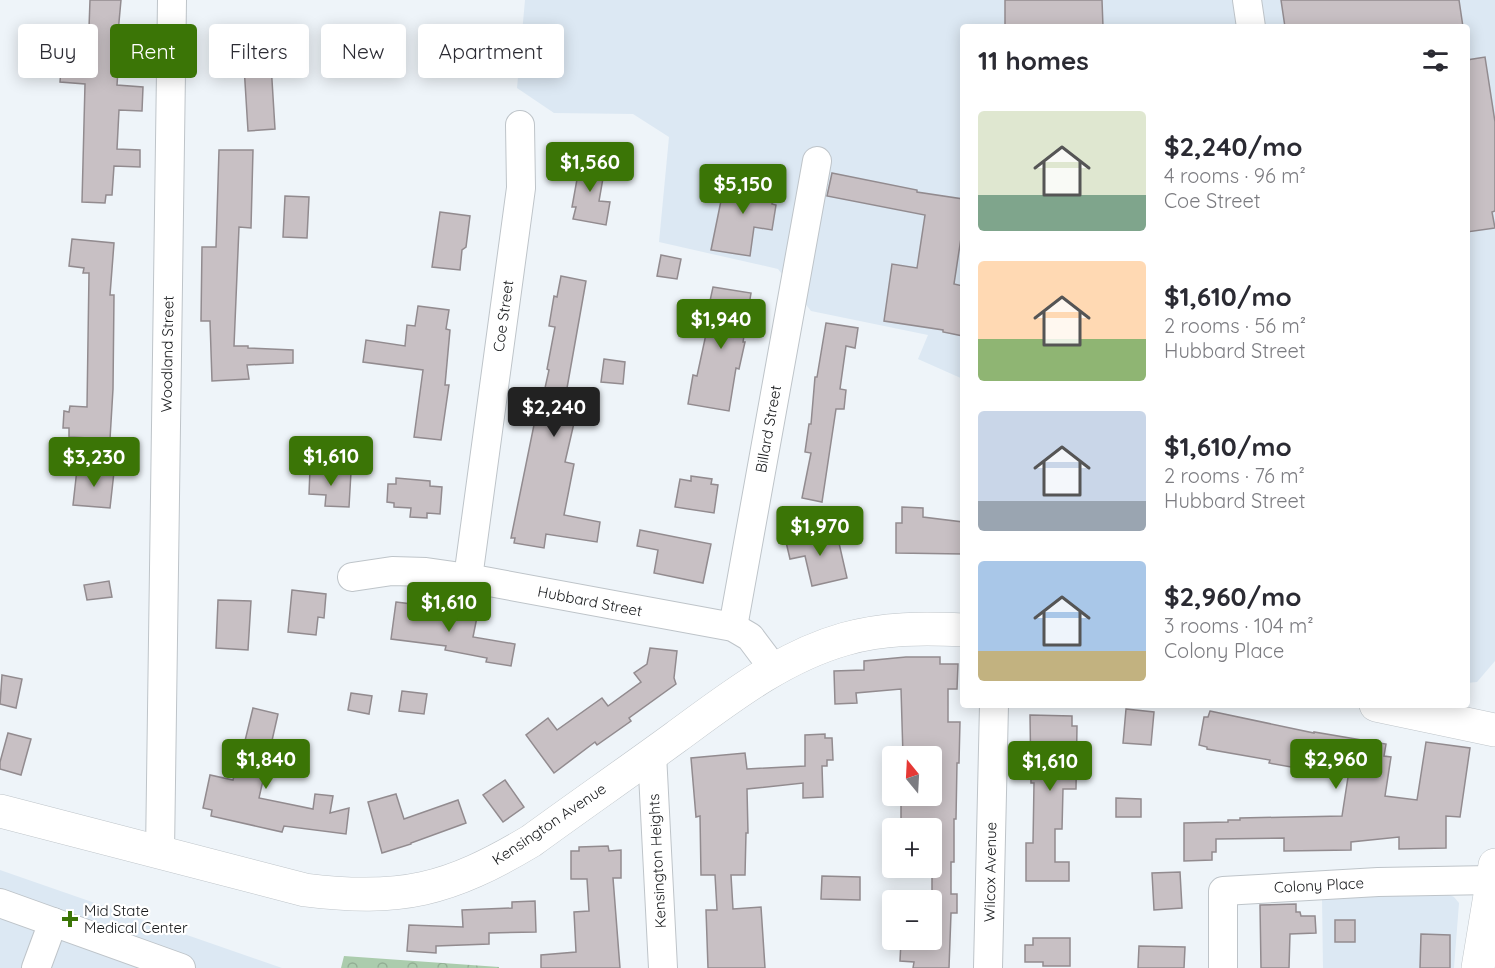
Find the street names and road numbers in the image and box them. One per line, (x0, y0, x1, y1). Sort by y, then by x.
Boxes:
street label: Coe Street (489, 279, 517, 353)
street label: Woodland Street (156, 295, 178, 413)
street label: Billard Street (751, 384, 785, 474)
street label: Hubbard Street (536, 582, 644, 620)
street label: Kensington Avenue (488, 779, 610, 869)
street label: Kensington Heights (644, 793, 670, 929)
street label: Wilcox Avenue (980, 822, 1000, 922)
street label: Colony Place (1273, 873, 1365, 897)

